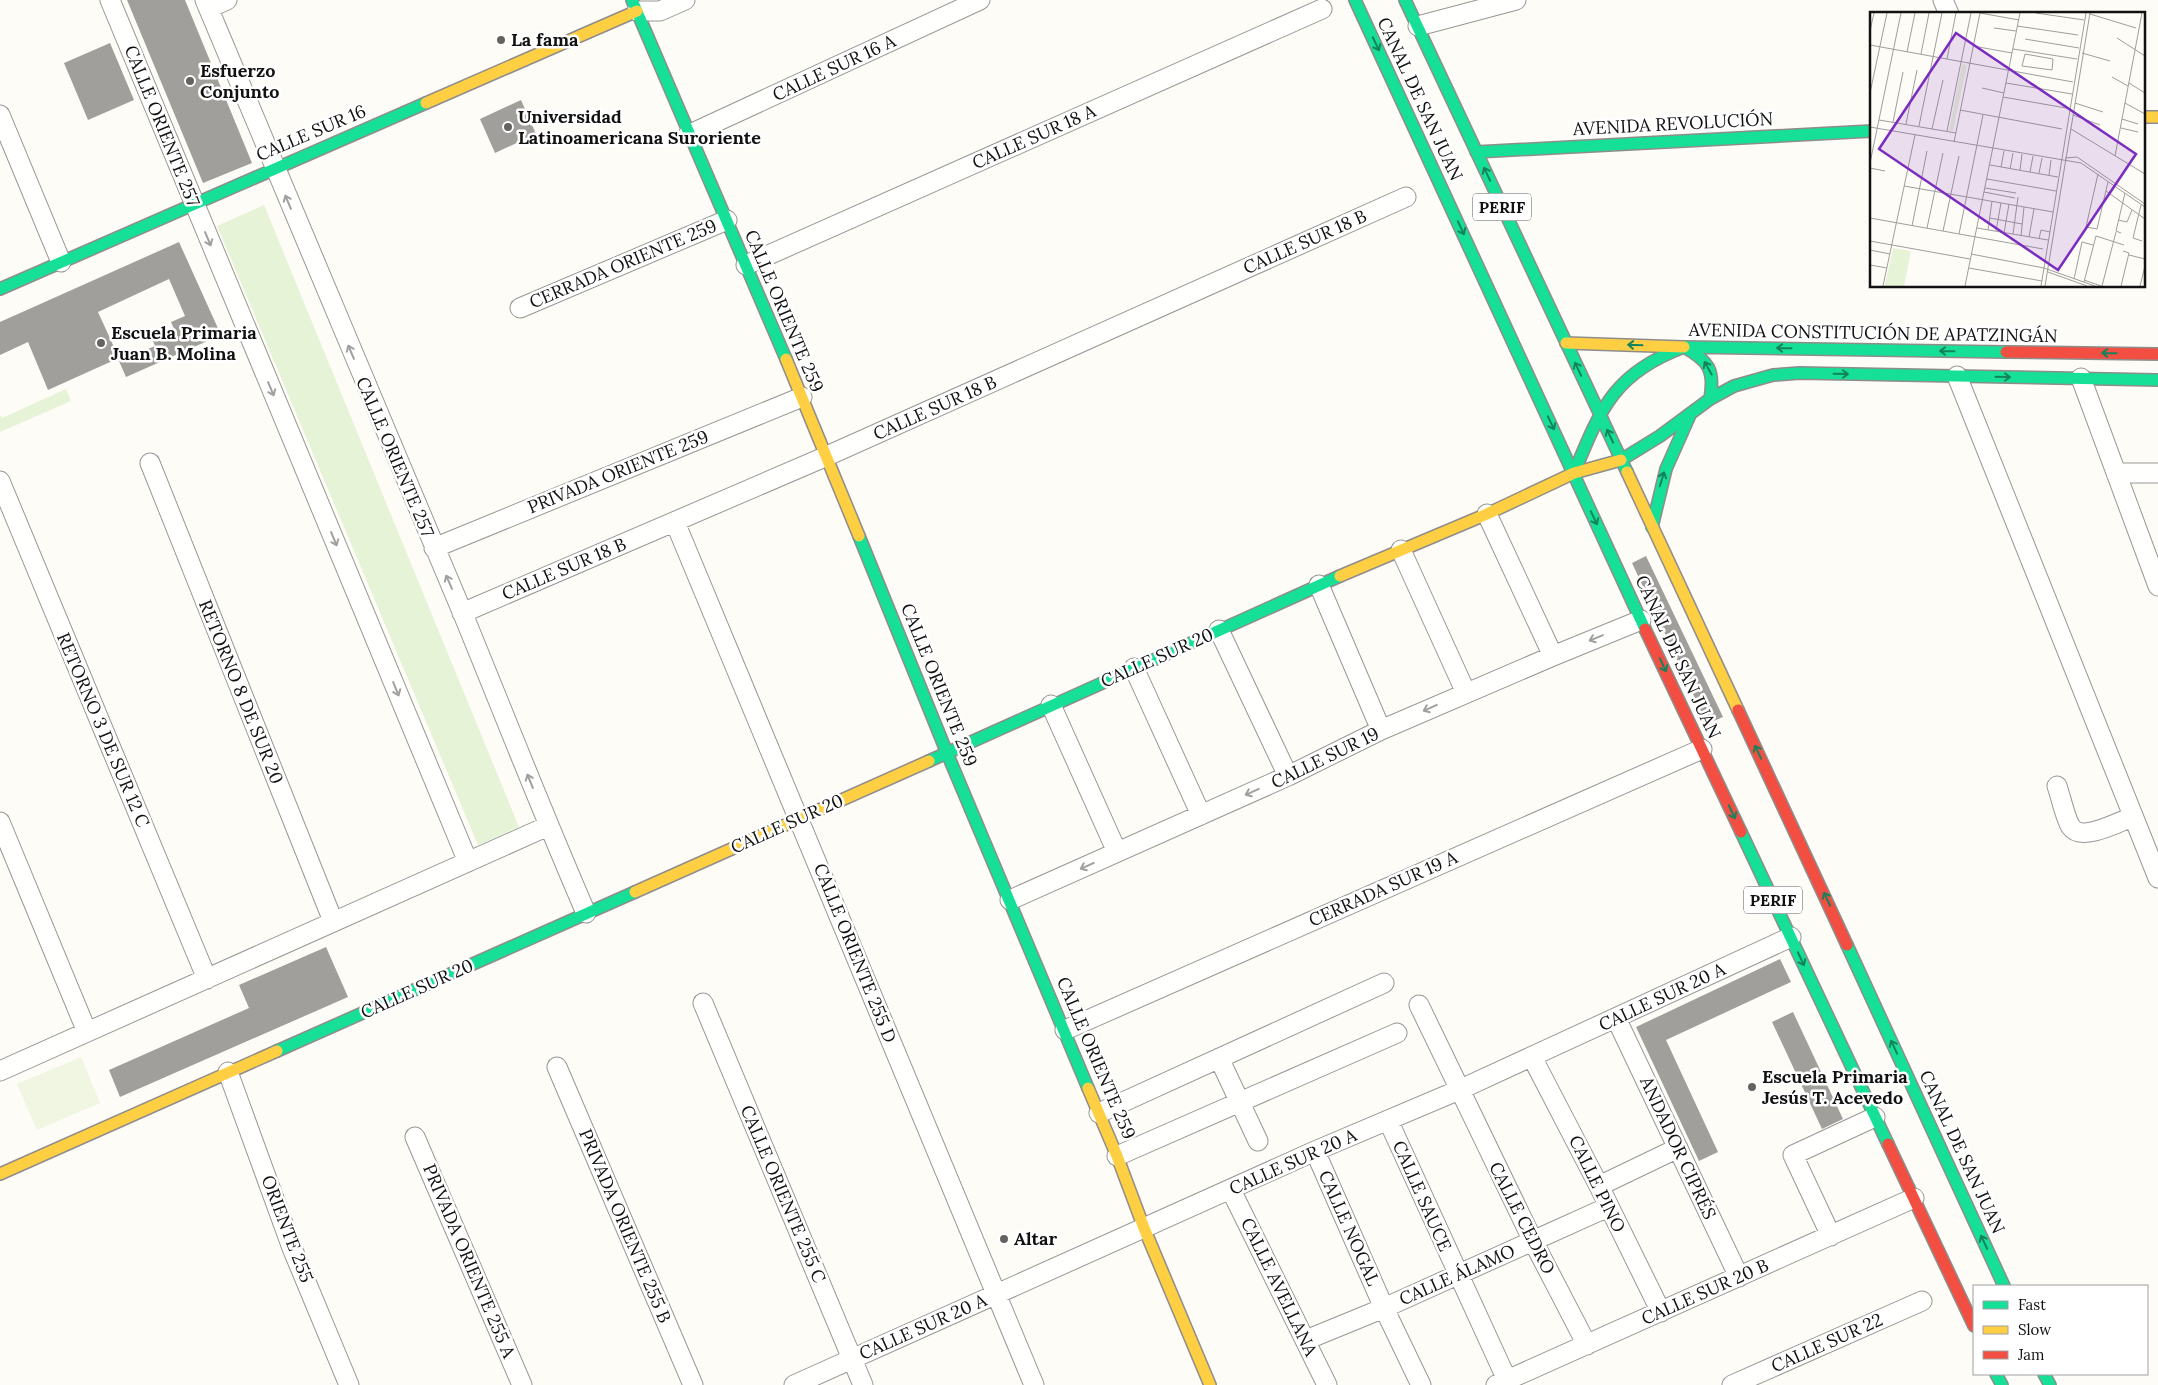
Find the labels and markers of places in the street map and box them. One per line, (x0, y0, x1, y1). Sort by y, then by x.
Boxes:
place label: La fama (511, 28, 579, 51)
marker: La fama (495, 34, 507, 46)
place label: Esfuerzo Conjunto (200, 59, 280, 103)
marker: Esfuerzo Conjunto (184, 75, 196, 87)
place label: Universidad Latinoamericana Suroriente (518, 105, 761, 149)
marker: Universidad Latinoamericana Suroriente (502, 121, 514, 133)
place label: Escuela Primaria Juan B. Molina (111, 321, 257, 365)
marker: Escuela Primaria Juan B. Molina (95, 337, 107, 349)
place label: Escuela Primaria Jesús T. Acevedo (1762, 1065, 1908, 1109)
marker: Escuela Primaria Jesús T. Acevedo (1746, 1081, 1758, 1093)
place label: Altar (1014, 1227, 1057, 1250)
marker: Altar (998, 1233, 1010, 1245)

